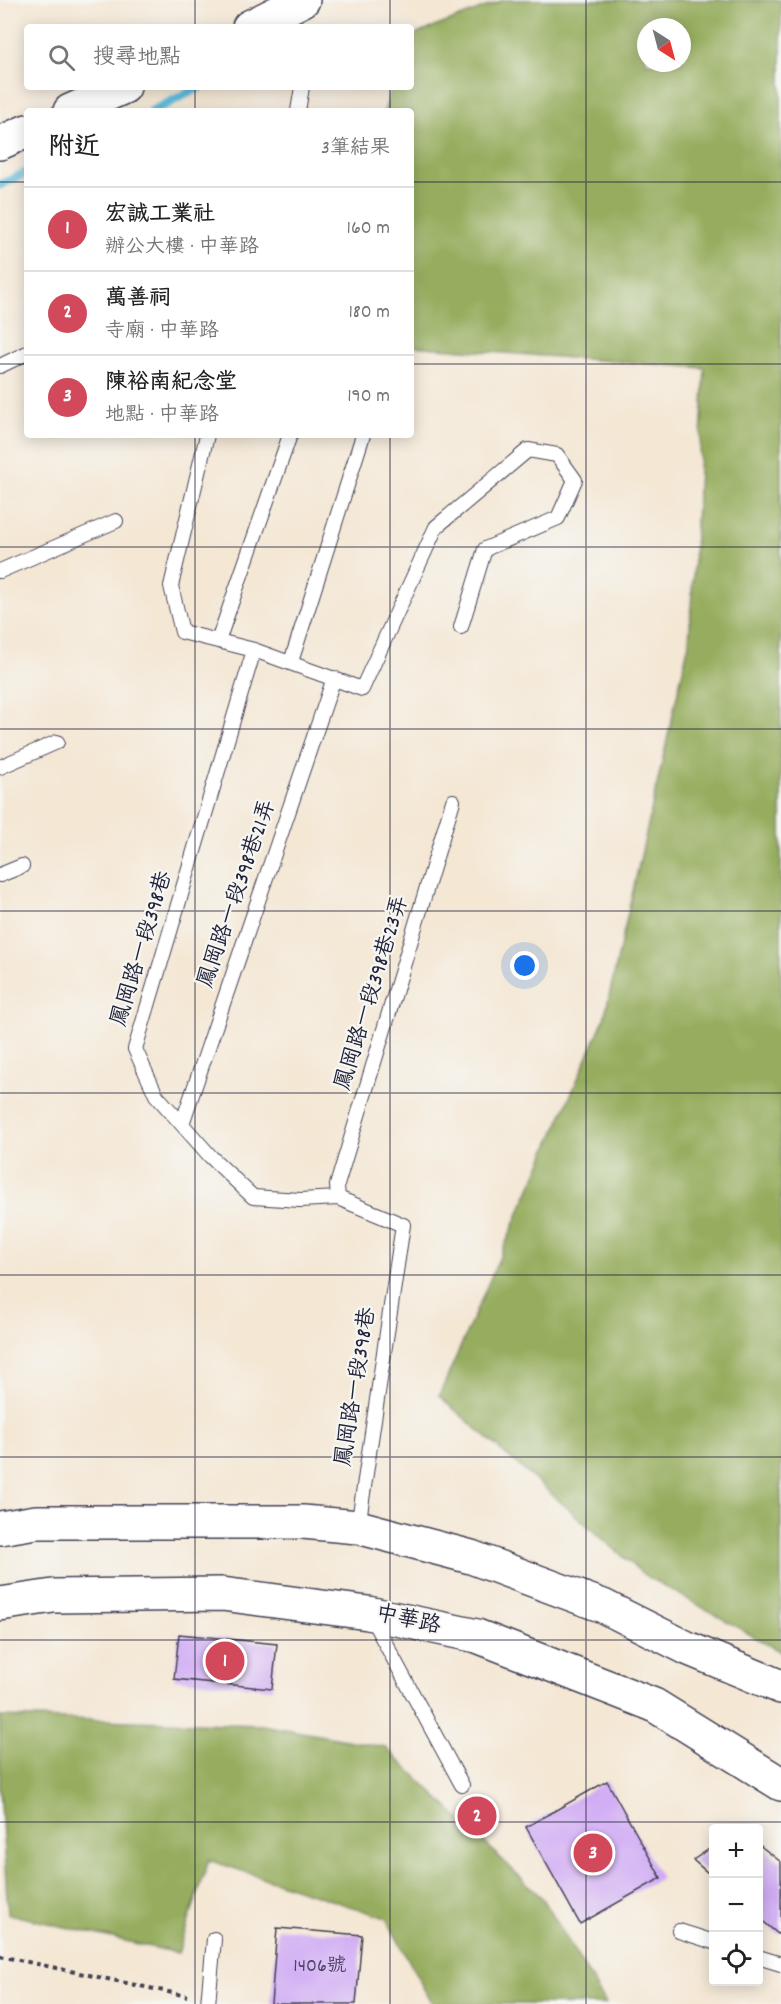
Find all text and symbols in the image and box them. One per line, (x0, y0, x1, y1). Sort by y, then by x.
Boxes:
north arrow (637, 18, 691, 72)
search box (24, 24, 414, 90)
icon: search (45, 41, 78, 74)
text: 搜尋地點 (93, 43, 181, 74)
text: 附近 (48, 130, 100, 167)
text: 3筆結果 (321, 135, 390, 163)
text: 宏誠工業社 (105, 200, 215, 231)
text: 1 (65, 215, 70, 243)
text: 160 m (347, 215, 390, 243)
text: 辦公大樓 · 中華路 (105, 234, 259, 262)
text: 萬善祠 (105, 284, 171, 315)
text: 2 (63, 299, 72, 327)
text: 180 m (348, 299, 390, 327)
text: 寺廟 · 中華路 (105, 318, 219, 346)
text: 陳裕南紀念堂 (105, 368, 237, 399)
text: 3 (63, 383, 72, 411)
text: 190 m (347, 383, 390, 411)
text: 地點 · 中華路 (105, 402, 219, 430)
street label: 鳳岡路一段398巷21弄 (191, 796, 285, 992)
street label: 鳳岡路一段398巷 (105, 868, 181, 1030)
street label: 鳳岡路一段398巷23弄 (329, 892, 417, 1094)
your location (510, 951, 539, 980)
street label: 鳳岡路一段398巷 (329, 1305, 385, 1469)
street label: 中華路 (372, 1599, 444, 1643)
pin: 1 (206, 1638, 244, 1684)
pin: 2 (458, 1794, 496, 1838)
map controls (709, 1824, 763, 1986)
button: + (709, 1824, 763, 1878)
pin: 3 (574, 1830, 612, 1876)
button: − (709, 1878, 763, 1932)
button: locate (709, 1932, 763, 1986)
house number: 1406號 (293, 1953, 347, 1981)

